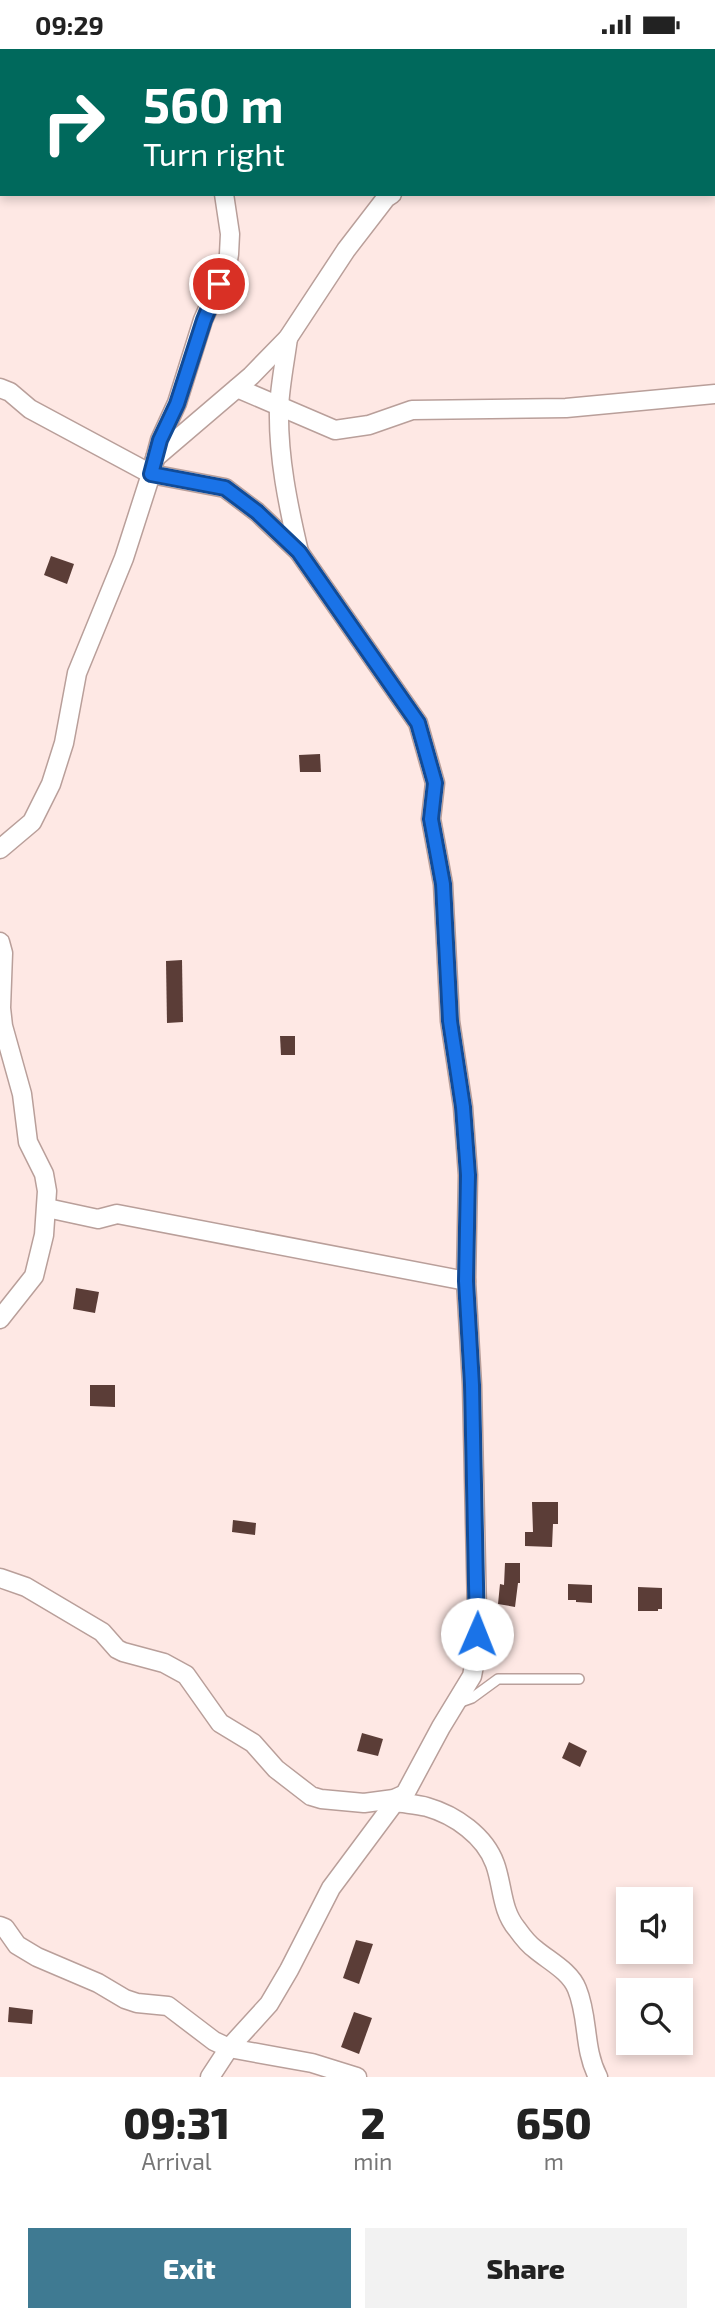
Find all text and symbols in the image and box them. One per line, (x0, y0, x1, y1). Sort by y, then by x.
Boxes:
text: 09:29 (35, 9, 104, 40)
text: 560 m (143, 74, 284, 133)
icon: right (28, 77, 119, 168)
text: Turn right (143, 134, 285, 172)
pin (189, 254, 249, 314)
icon: arrive (200, 265, 238, 303)
position arrow (440, 1597, 514, 1671)
map controls (616, 1887, 693, 2055)
button: sound (616, 1887, 693, 1964)
button: search (616, 1978, 693, 2055)
text: 09:31 (123, 2097, 230, 2147)
text: 2 (360, 2097, 385, 2147)
text: 650 (516, 2097, 592, 2147)
text: Arrival (142, 2147, 212, 2175)
text: min (353, 2147, 392, 2175)
text: m (544, 2147, 564, 2175)
button: Exit (28, 2228, 351, 2308)
button: Share (365, 2228, 687, 2308)

